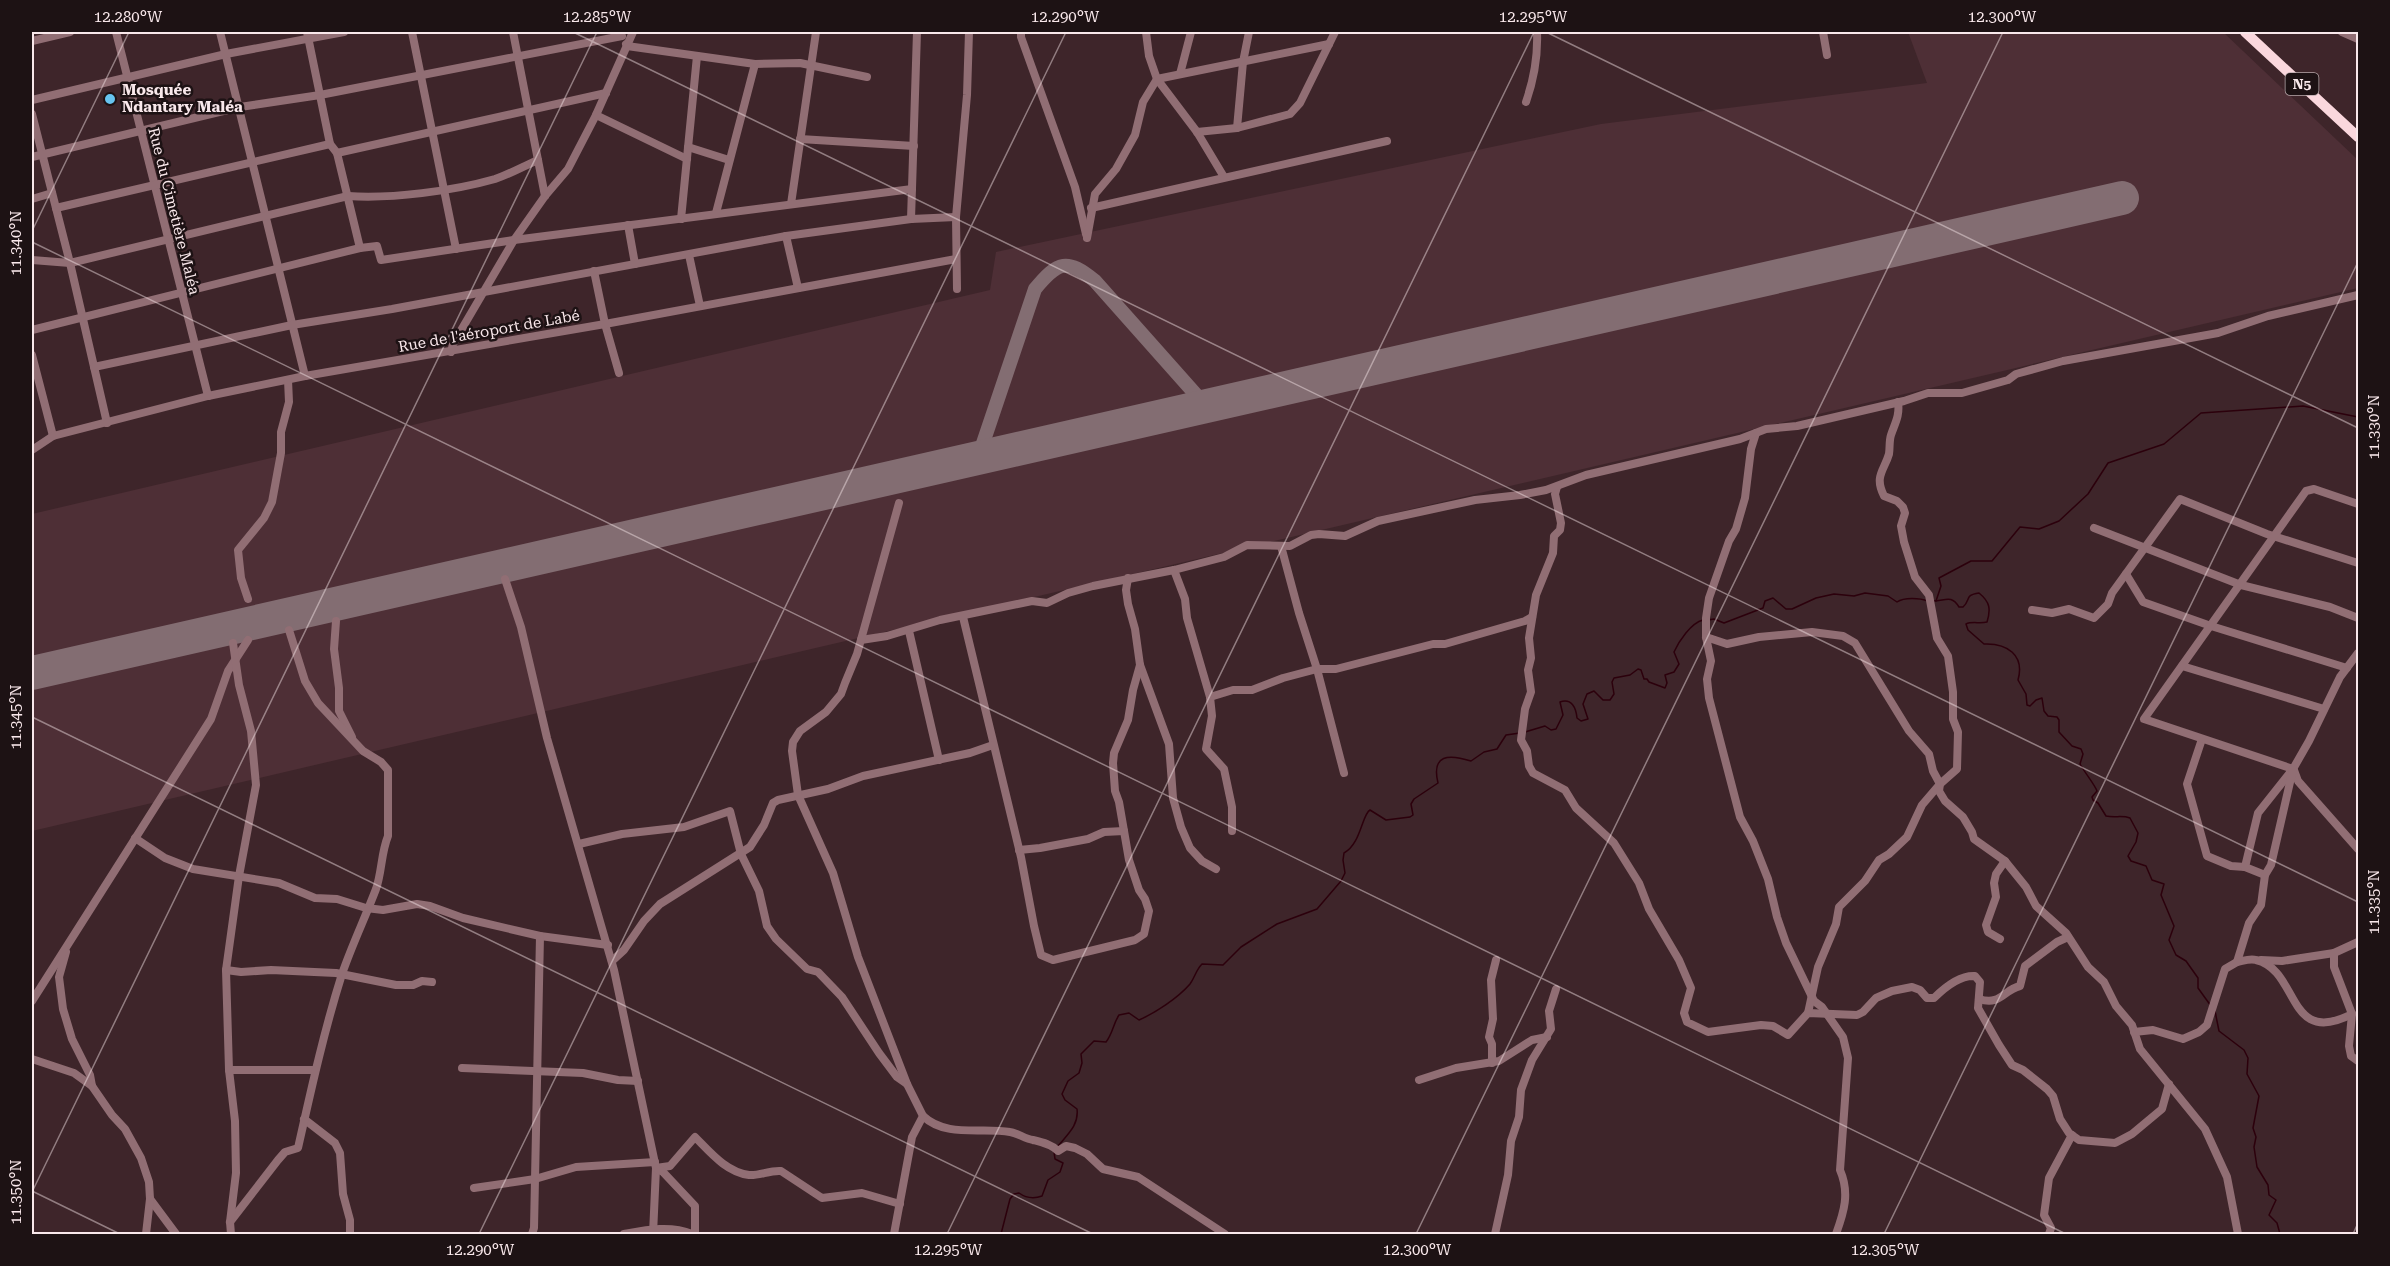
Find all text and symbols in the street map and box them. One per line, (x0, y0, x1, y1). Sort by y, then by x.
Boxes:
text: 12.280°W (94, 8, 163, 26)
text: 12.285°W (563, 8, 632, 26)
text: 12.290°W (1031, 8, 1100, 26)
text: 12.295°W (1499, 8, 1568, 26)
text: 12.300°W (1968, 8, 2037, 26)
road number: N5 (2286, 73, 2318, 95)
place label: Mosquée Ndantary Maléa (122, 81, 243, 116)
marker: Mosquée Ndantary Maléa (103, 92, 117, 106)
street label: Rue du Cimetière Maléa (144, 125, 204, 297)
text: 11.340°N (7, 210, 25, 276)
street label: Rue de l'aéroport de Labé (397, 306, 581, 356)
text: 11.330°N (2365, 394, 2383, 460)
text: 11.345°N (7, 684, 25, 750)
text: 11.335°N (2365, 869, 2383, 935)
text: 11.350°N (7, 1159, 25, 1225)
text: 12.290°W (446, 1241, 515, 1259)
text: 12.295°W (914, 1241, 983, 1259)
text: 12.300°W (1383, 1241, 1452, 1259)
text: 12.305°W (1851, 1241, 1920, 1259)

